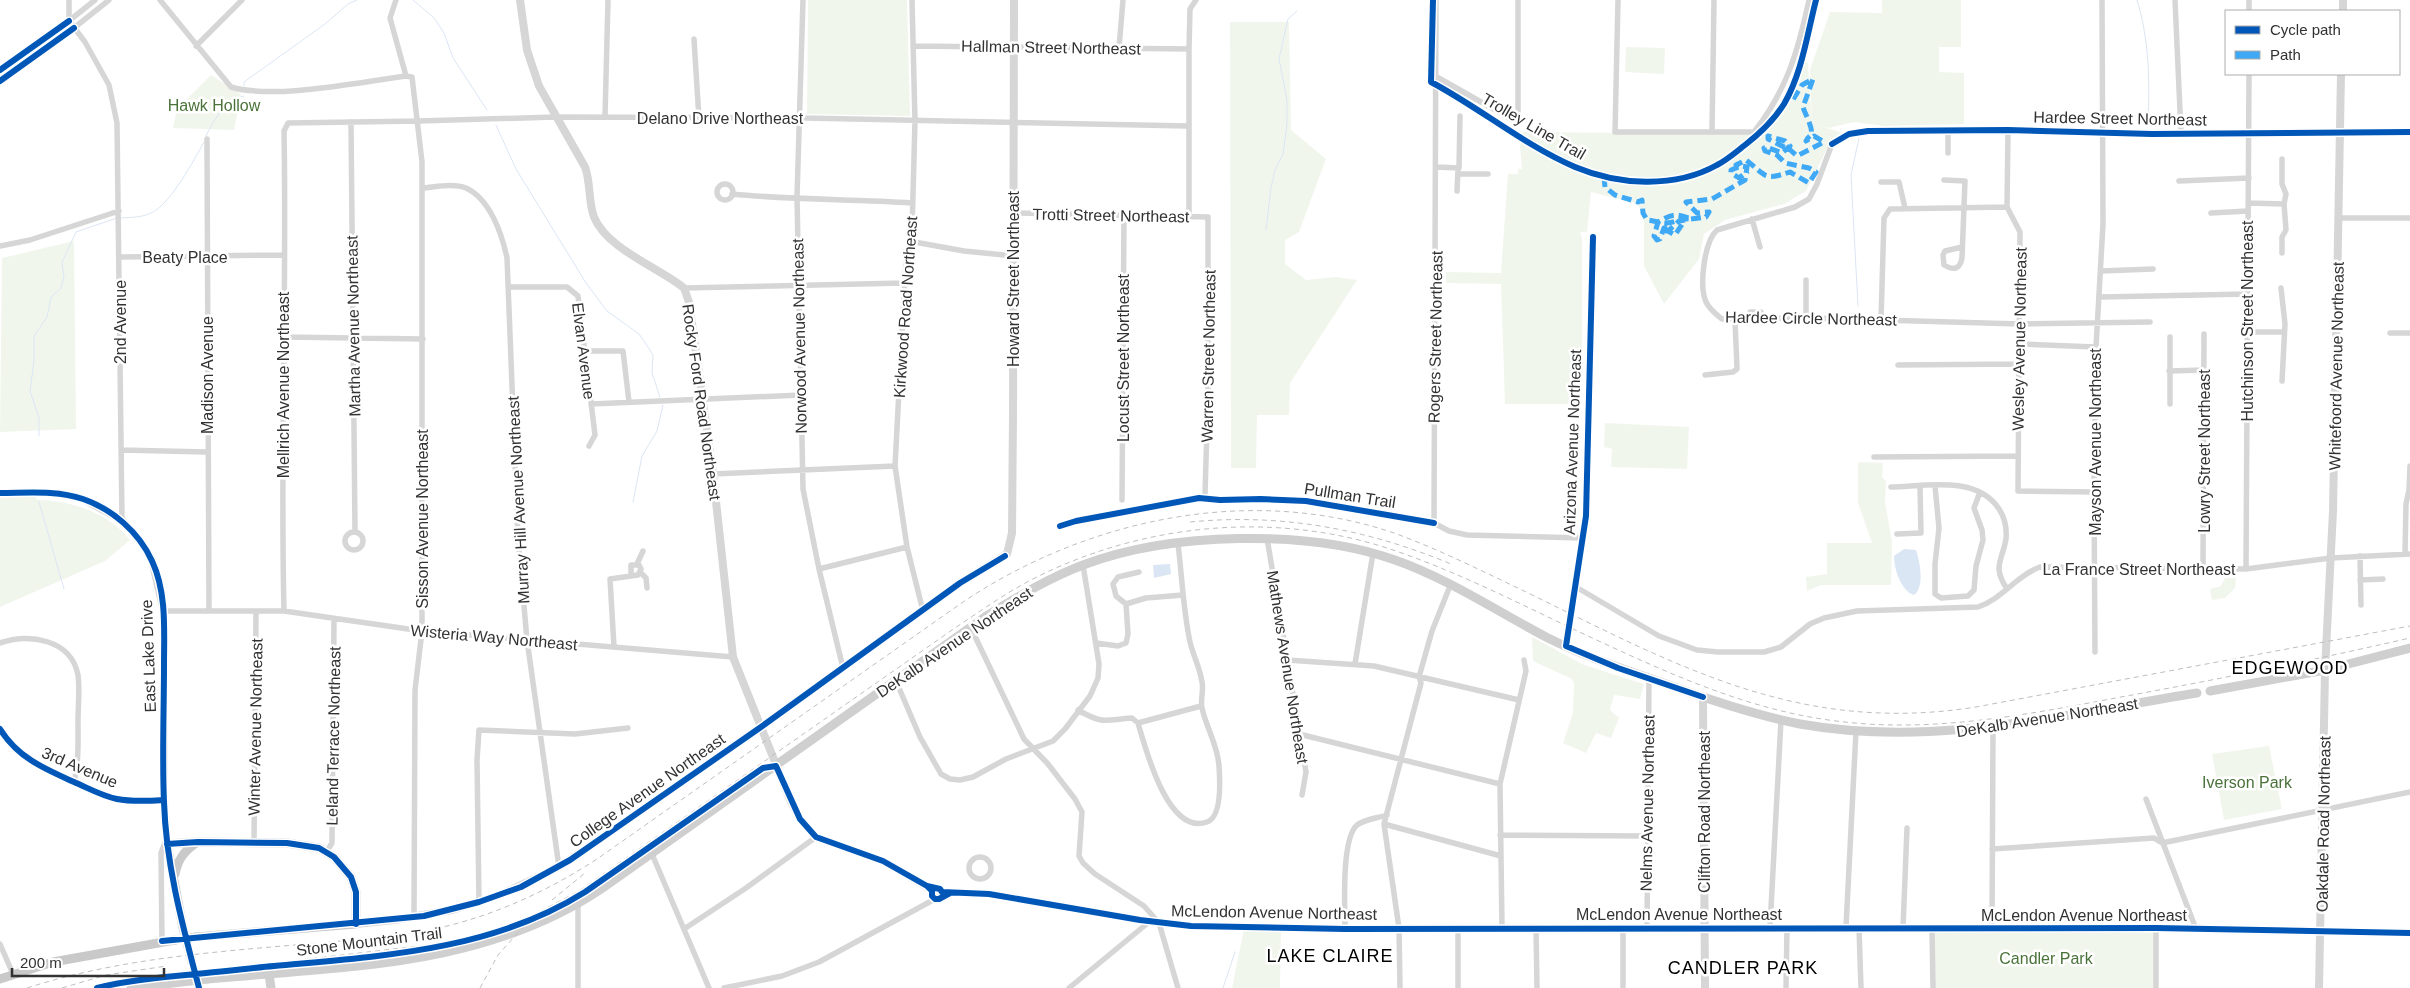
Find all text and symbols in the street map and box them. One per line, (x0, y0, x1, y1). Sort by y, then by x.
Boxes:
legend (2225, 10, 2400, 75)
text: Cycle path (2270, 21, 2341, 38)
street label: Hallman Street Northeast (961, 37, 1141, 58)
text: Path (2270, 46, 2301, 63)
street label: Trolley Line Trail (1479, 90, 1589, 163)
park label: Hawk Hollow (168, 97, 261, 114)
street label: Hardee Street Northeast (2033, 108, 2207, 129)
street label: Delano Drive Northeast (637, 110, 804, 127)
street label: Howard Street Northeast (1005, 190, 1022, 367)
street label: Trotti Street Northeast (1032, 206, 1190, 225)
street label: Kirkwood Road Northeast (891, 215, 920, 399)
street label: Hutchinson Street Northeast (2239, 220, 2256, 422)
street label: Martha Avenue Northeast (343, 235, 364, 417)
street label: Norwood Avenue Northeast (789, 238, 810, 434)
street label: Wesley Avenue Northeast (2009, 247, 2030, 431)
street label: Beaty Place (142, 249, 228, 266)
street label: Rogers Street Northeast (1425, 250, 1446, 423)
street label: Whitefoord Avenue Northeast (2326, 261, 2347, 471)
street label: Warren Street Northeast (1198, 269, 1219, 443)
street label: Locust Street Northeast (1115, 273, 1132, 442)
street label: 2nd Avenue (112, 280, 129, 364)
street label: Mellrich Avenue Northeast (275, 291, 292, 478)
street label: Elvan Avenue (569, 302, 598, 401)
street label: Rocky Ford Road Northeast (679, 303, 724, 502)
street label: Hardee Circle Northeast (1725, 309, 1897, 329)
street label: Madison Avenue (199, 316, 216, 434)
street label: Arizona Avenue Northeast (1561, 348, 1584, 535)
street label: Mayson Avenue Northeast (2087, 348, 2104, 536)
street label: Lowry Street Northeast (2196, 369, 2213, 533)
street label: Murray Hill Avenue Northeast (505, 395, 532, 604)
street label: Sisson Avenue Northeast (414, 429, 431, 609)
street label: Pullman Trail (1303, 480, 1397, 511)
street label: La France Street Northeast (2043, 561, 2236, 578)
street label: Mathews Avenue Northeast (1264, 569, 1311, 765)
street label: DeKalb Avenue Northeast (873, 584, 1036, 701)
street label: East Lake Drive (138, 599, 159, 713)
street label: Wisteria Way Northeast (410, 622, 579, 653)
street label: Winter Avenue Northeast (245, 638, 266, 816)
street label: Leland Terrace Northeast (323, 646, 344, 826)
district label: EDGEWOOD (2231, 658, 2349, 678)
street label: DeKalb Avenue Northeast (1955, 695, 2140, 740)
street label: Nelms Avenue Northeast (1637, 714, 1658, 891)
street label: College Avenue Northeast (566, 730, 729, 851)
street label: Clifton Road Northeast (1696, 731, 1713, 893)
street label: Oakdale Road Northeast (2313, 735, 2334, 912)
street label: 3rd Avenue (39, 744, 120, 791)
park label: Iverson Park (2202, 774, 2293, 791)
street label: McLendon Avenue Northeast (1171, 902, 1378, 923)
street label: McLendon Avenue Northeast (1576, 906, 1783, 923)
street label: McLendon Avenue Northeast (1981, 907, 2188, 924)
street label: Stone Mountain Trail (295, 924, 443, 959)
scale bar (12, 946, 165, 978)
district label: LAKE CLAIRE (1266, 946, 1394, 966)
park label: Candler Park (1999, 950, 2094, 967)
text: 200 m (20, 954, 62, 971)
district label: CANDLER PARK (1668, 958, 1818, 978)

